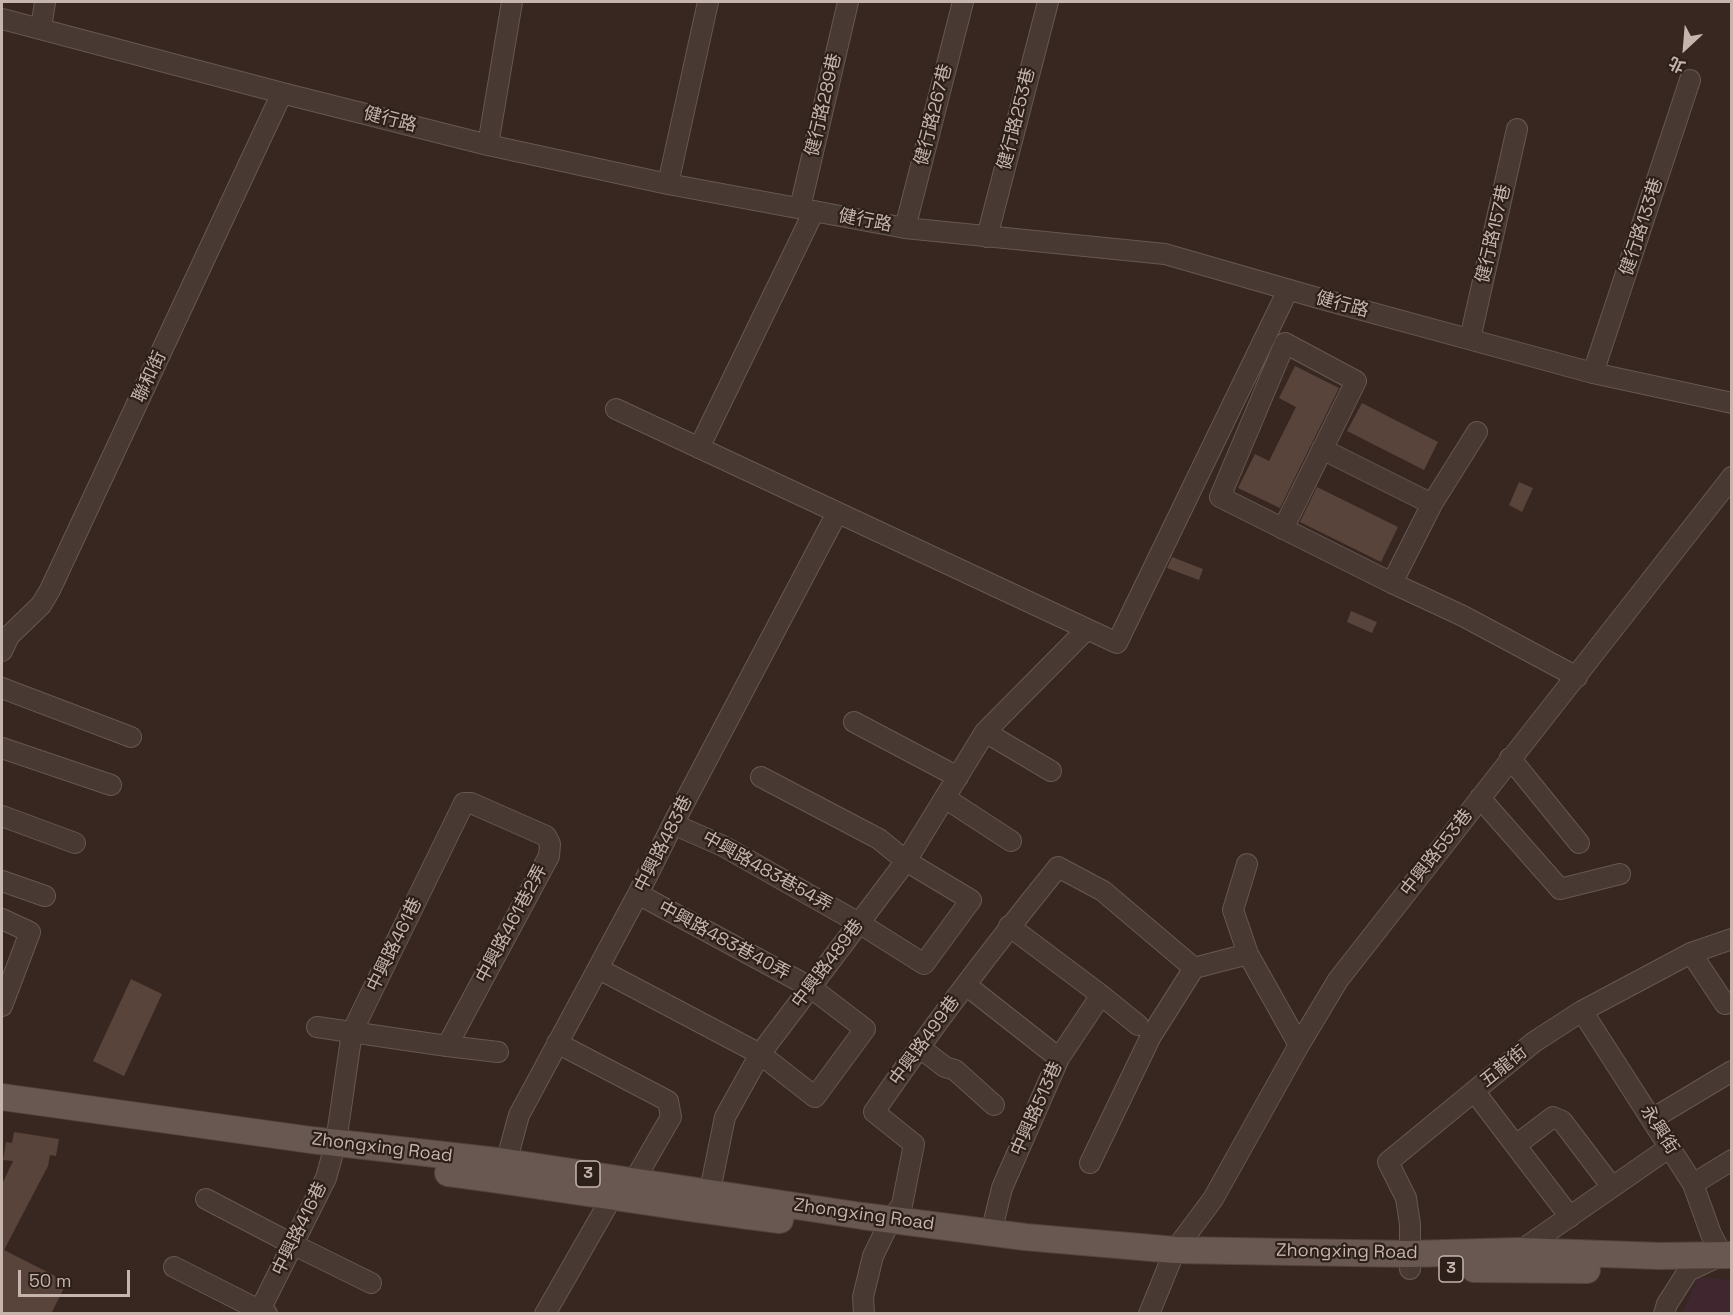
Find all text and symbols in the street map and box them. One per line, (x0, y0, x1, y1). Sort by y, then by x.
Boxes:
north arrow (1655, 18, 1715, 78)
street label: 健行路289巷 (802, 51, 846, 159)
text: 北 (1665, 52, 1689, 78)
street label: 健行路267巷 (911, 62, 957, 168)
street label: 健行路253巷 (994, 66, 1040, 172)
street label: 健行路 (361, 103, 419, 137)
street label: 健行路133巷 (1616, 176, 1668, 278)
street label: 健行路157巷 (1472, 183, 1516, 285)
street label: 健行路 (836, 205, 894, 237)
street label: 健行路 (1313, 288, 1371, 322)
street label: 聯和街 (129, 348, 171, 406)
street label: 中興路483巷 (630, 792, 698, 896)
street label: 中興路553巷 (1396, 805, 1478, 901)
street label: 中興路483巷54弄 (698, 827, 836, 917)
street label: 中興路461巷2弄 (472, 861, 552, 987)
street label: 中興路461巷 (363, 895, 427, 995)
street label: 中興路483巷40弄 (654, 897, 794, 985)
street label: 中興路489巷 (788, 915, 868, 1013)
street label: 中興路499巷 (885, 992, 965, 1090)
street label: 五龍街 (1476, 1042, 1532, 1092)
street label: 中興路513巷 (1007, 1059, 1067, 1159)
street label: 永興街 (1635, 1101, 1683, 1159)
street label: Zhongxing Road (310, 1129, 454, 1167)
road number: 3 (576, 1161, 600, 1187)
street label: 中興路416巷 (268, 1179, 332, 1279)
street label: Zhongxing Road (792, 1194, 936, 1236)
street label: Zhongxing Road (1276, 1240, 1418, 1264)
road number: 3 (1439, 1256, 1463, 1282)
scale bar (21, 1258, 134, 1296)
text: 50 m (29, 1269, 71, 1292)

